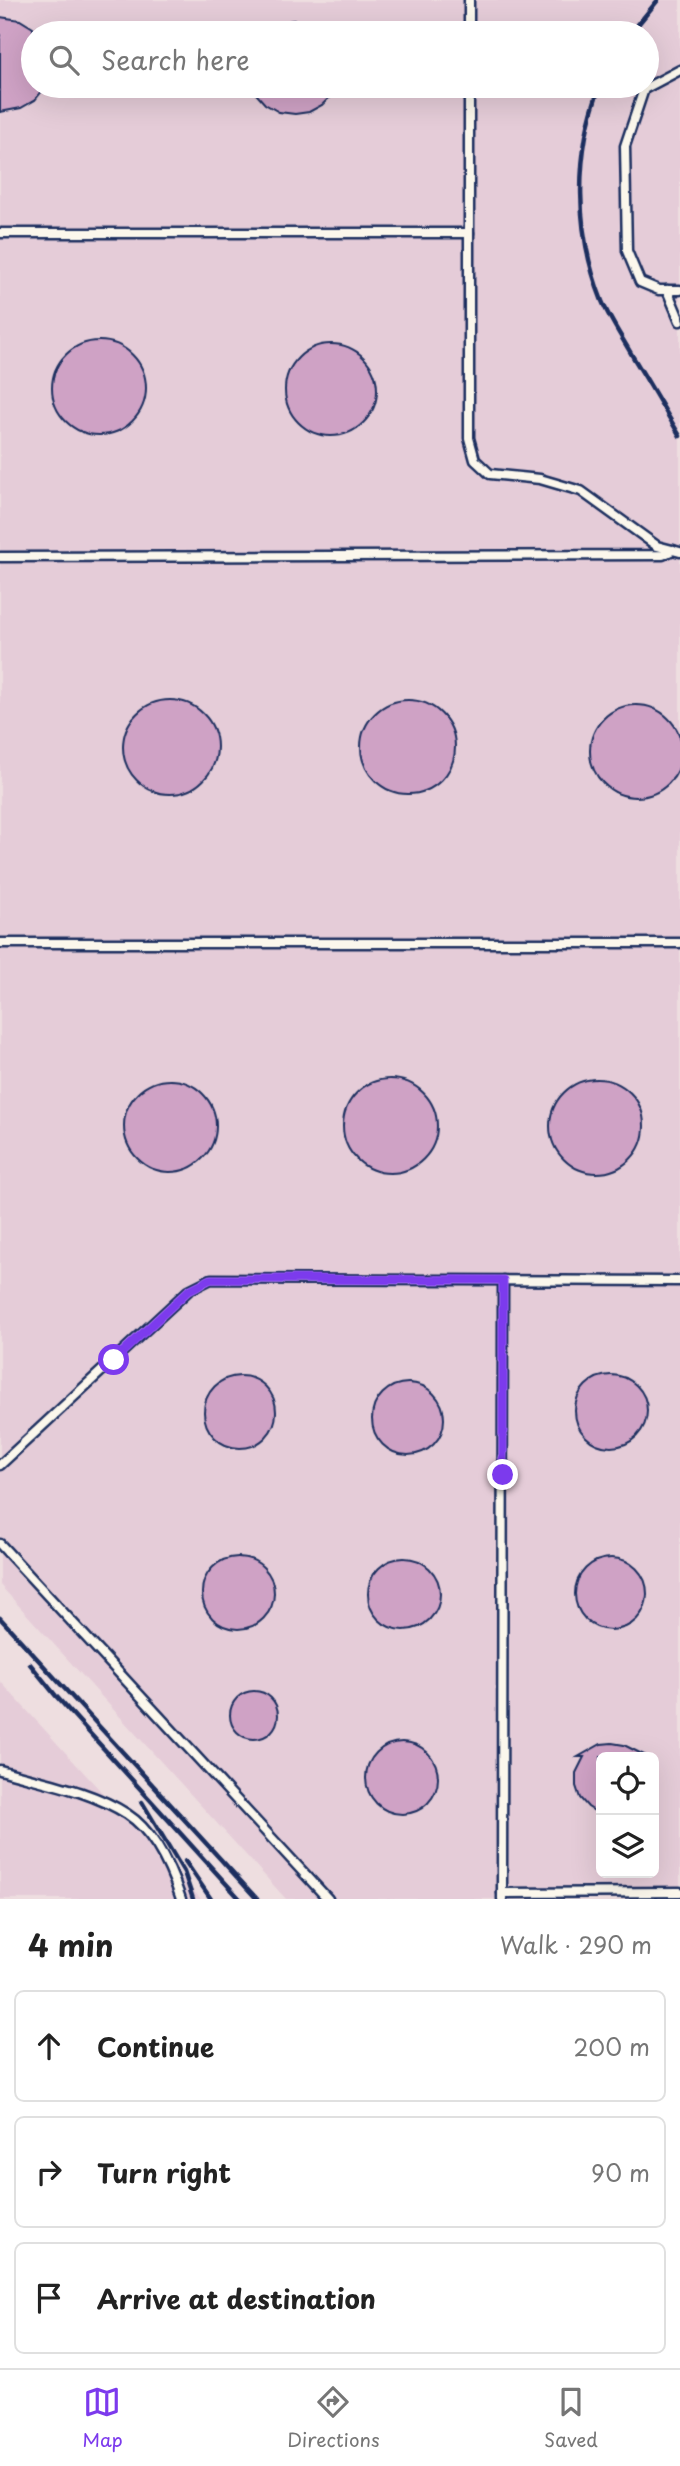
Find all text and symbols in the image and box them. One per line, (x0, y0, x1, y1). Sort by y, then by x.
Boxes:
search box (21, 21, 659, 98)
text: Search here (101, 40, 250, 79)
icon: search (45, 41, 83, 79)
route start (98, 1344, 129, 1375)
route end (487, 1459, 518, 1490)
map controls (596, 1752, 659, 1878)
button: locate (596, 1752, 659, 1815)
button: layers (596, 1815, 659, 1878)
text: 4 min (28, 1922, 114, 1967)
text: Walk · 290 m (500, 1927, 652, 1962)
icon: ahead (30, 2027, 68, 2065)
text: Continue (97, 2027, 214, 2066)
text: 200 m (573, 2029, 650, 2064)
icon: right (30, 2153, 68, 2191)
text: Turn right (97, 2153, 231, 2192)
text: 90 m (591, 2155, 650, 2190)
icon: arrive (30, 2279, 68, 2317)
text: Arrive at destination (97, 2279, 376, 2318)
tab: Map (82, 2383, 123, 2453)
tab: Directions (287, 2383, 380, 2453)
tab: Saved (544, 2383, 598, 2453)

